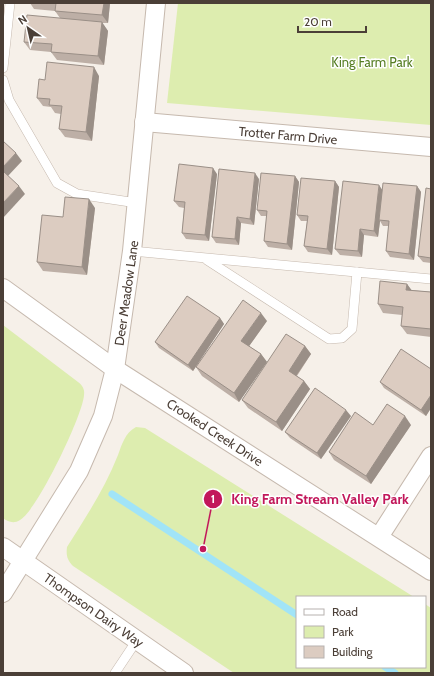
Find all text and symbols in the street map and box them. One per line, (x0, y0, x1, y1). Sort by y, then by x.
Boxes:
north arrow (8, 8, 48, 48)
scale bar (298, 8, 366, 34)
text: N (15, 12, 30, 28)
text: 20 m (304, 14, 332, 29)
park label: King Farm Park (331, 54, 413, 70)
street label: Trotter Farm Drive (238, 123, 338, 147)
street label: Deer Meadow Lane (111, 239, 141, 347)
street label: Crooked Creek Drive (164, 395, 266, 469)
callout: King Farm Stream Valley Park (203, 486, 417, 512)
text: King Farm Stream Valley Park (231, 490, 409, 508)
text: 1 (211, 491, 215, 506)
street label: Thompson Dairy Way (41, 569, 148, 651)
legend (296, 596, 426, 668)
text: Road (332, 604, 358, 619)
text: Park (332, 624, 354, 639)
text: Building (332, 644, 374, 659)

